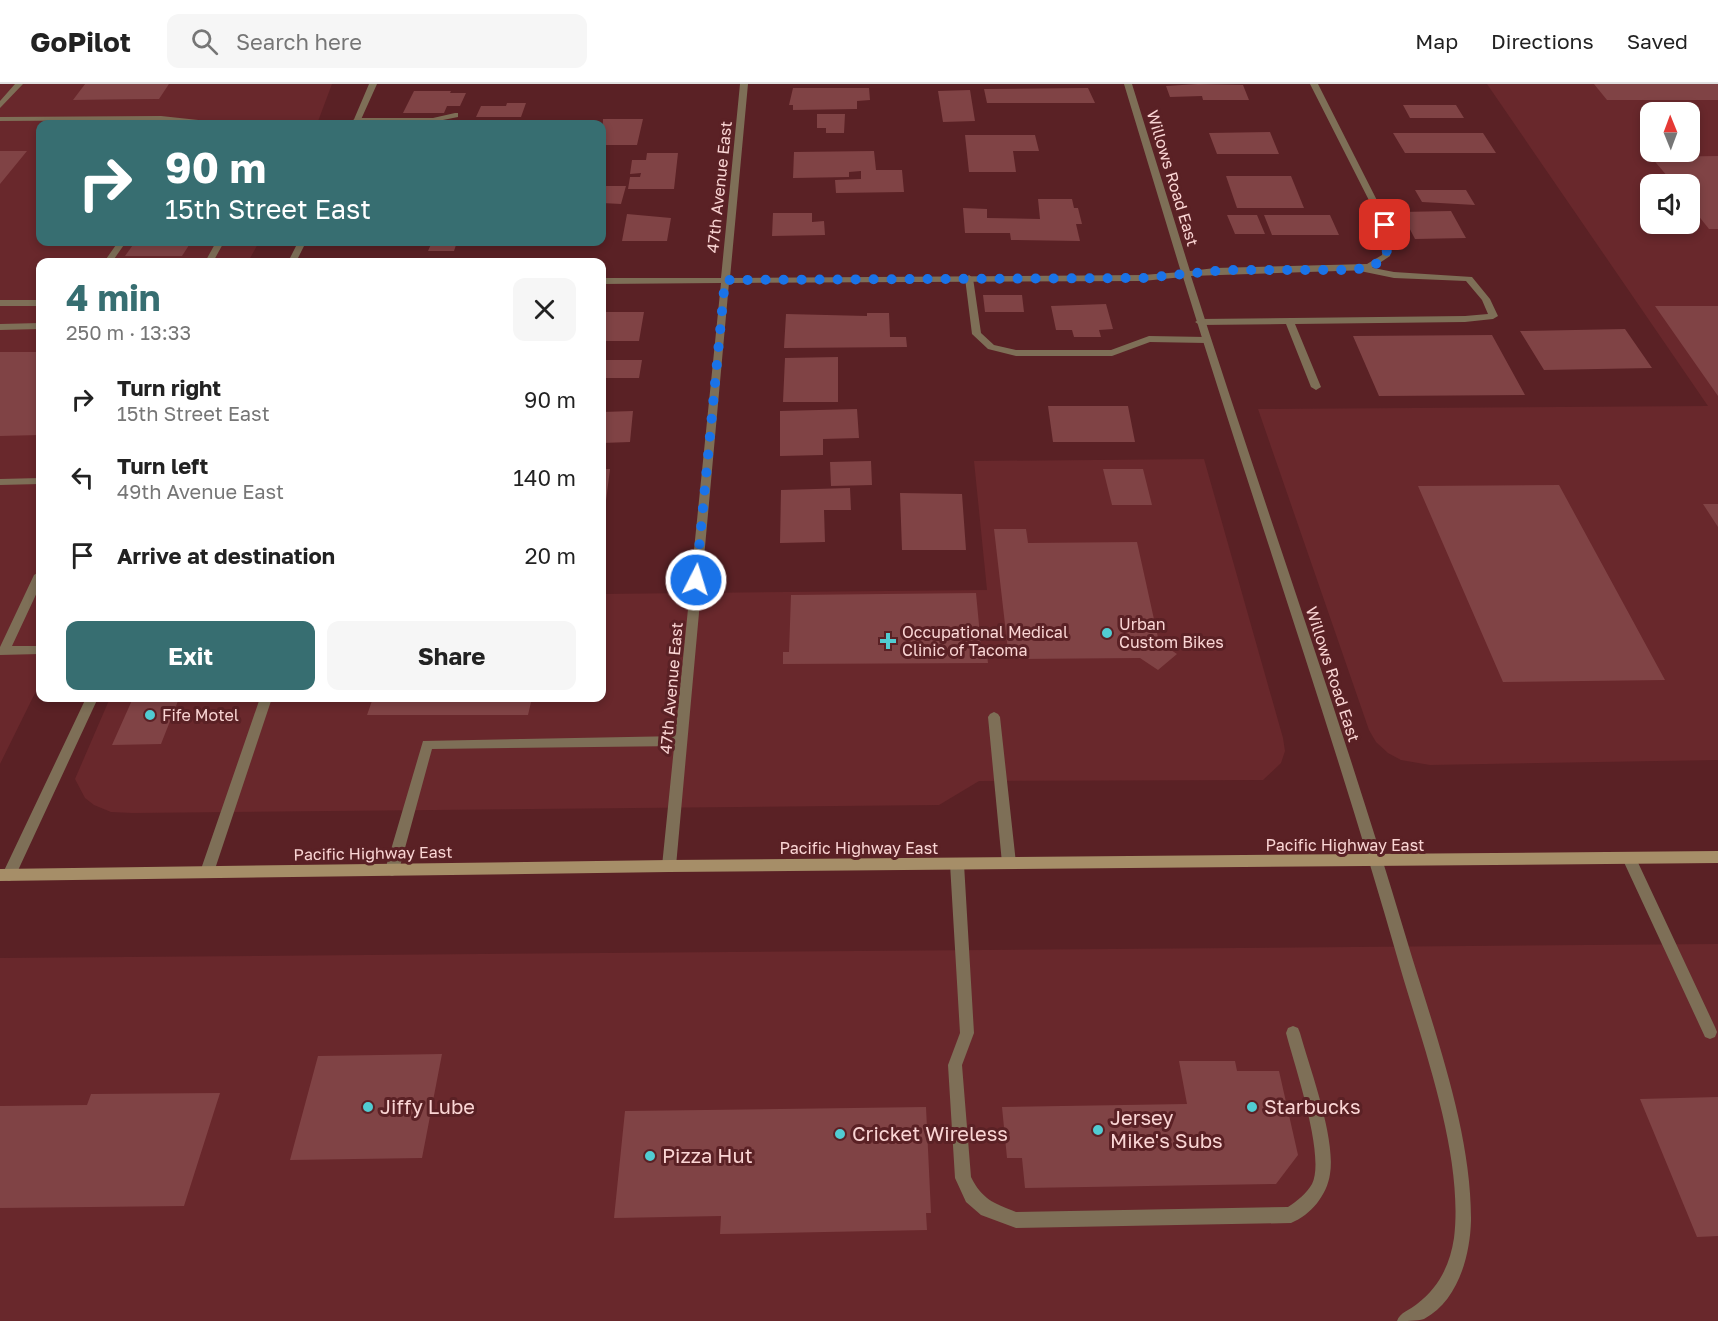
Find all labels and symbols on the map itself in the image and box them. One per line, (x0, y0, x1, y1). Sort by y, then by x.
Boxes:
north arrow (1640, 102, 1700, 162)
street label: Willows Road East (1143, 107, 1203, 249)
street label: 47th Avenue East (702, 120, 736, 254)
pin (1359, 199, 1410, 250)
position arrow (664, 548, 728, 612)
street label: Willows Road East (1302, 604, 1364, 744)
place label: Urban Custom Bikes (1119, 614, 1224, 652)
street label: 47th Avenue East (655, 621, 687, 755)
place label: Occupational Medical Clinic of Tacoma (902, 622, 1068, 660)
marker: Urban Custom Bikes (1100, 626, 1114, 640)
marker: Occupational Medical Clinic of Tacoma (879, 632, 897, 650)
place label: Fife Motel (162, 705, 239, 725)
marker: Fife Motel (143, 708, 157, 722)
street label: Pacific Highway East (1265, 835, 1425, 855)
street label: Pacific Highway East (779, 838, 939, 858)
street label: Pacific Highway East (293, 842, 453, 864)
place label: Jiffy Lube (380, 1094, 475, 1118)
place label: Starbucks (1264, 1094, 1361, 1118)
marker: Jiffy Lube (361, 1100, 375, 1114)
marker: Starbucks (1245, 1100, 1259, 1114)
place label: Jersey Mike's Subs (1110, 1105, 1223, 1152)
place label: Cricket Wireless (852, 1121, 1008, 1145)
marker: Jersey Mike's Subs (1091, 1123, 1105, 1137)
marker: Cricket Wireless (833, 1127, 847, 1141)
place label: Pizza Hut (662, 1143, 753, 1167)
marker: Pizza Hut (643, 1149, 657, 1163)

